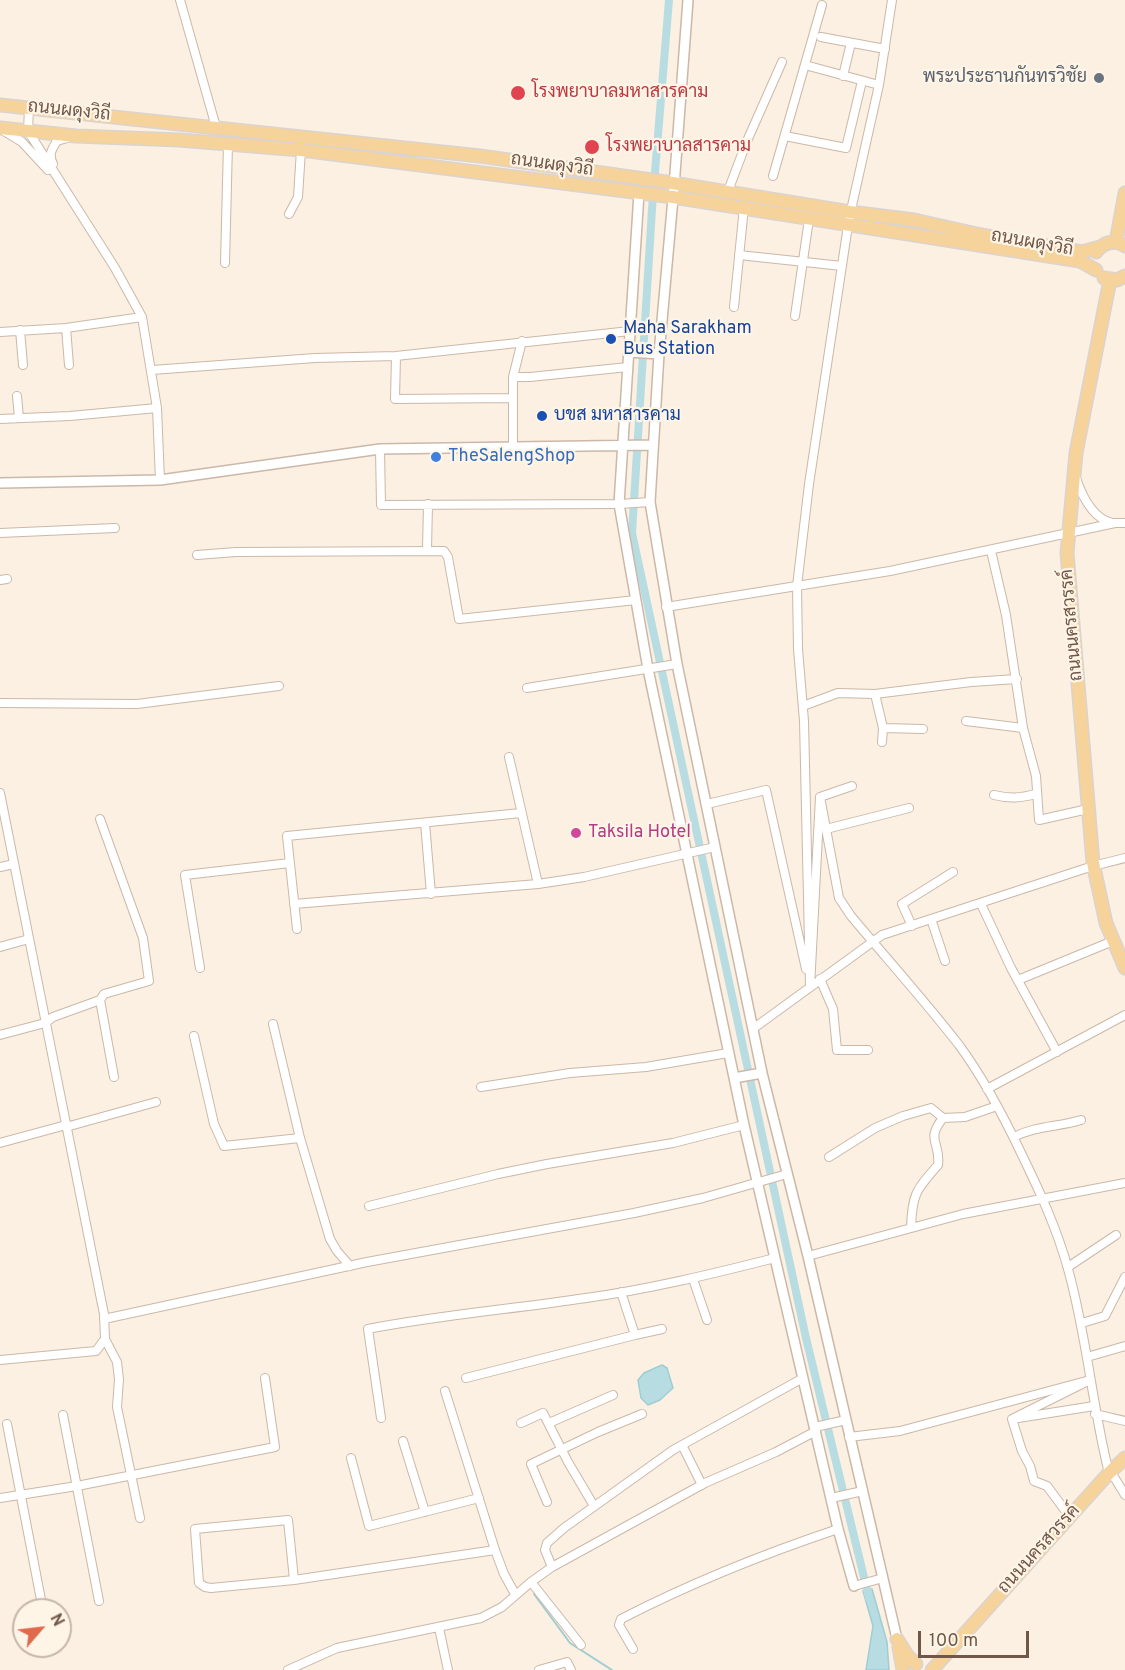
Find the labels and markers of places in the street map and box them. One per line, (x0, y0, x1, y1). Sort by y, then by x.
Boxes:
place label: พระประธานกันทรวิชัย (923, 67, 1087, 89)
marker: พระประธานกันทรวิชัย (1092, 71, 1106, 85)
place label: โรงพยาบาลมหาสารคาม (532, 82, 708, 104)
marker: โรงพยาบาลมหาสารคาม (509, 84, 527, 102)
place label: โรงพยาบาลสารคาม (606, 136, 751, 158)
marker: โรงพยาบาลสารคาม (583, 138, 601, 156)
place label: Maha Sarakham Bus Station (623, 318, 752, 360)
marker: Maha Sarakham Bus Station (604, 332, 618, 346)
place label: บขส มหาสารคาม (554, 405, 681, 427)
marker: บขส มหาสารคาม (535, 409, 549, 423)
place label: TheSalengShop (448, 446, 575, 468)
marker: TheSalengShop (429, 450, 443, 464)
place label: Taksila Hotel (588, 822, 691, 844)
marker: Taksila Hotel (569, 826, 583, 840)

